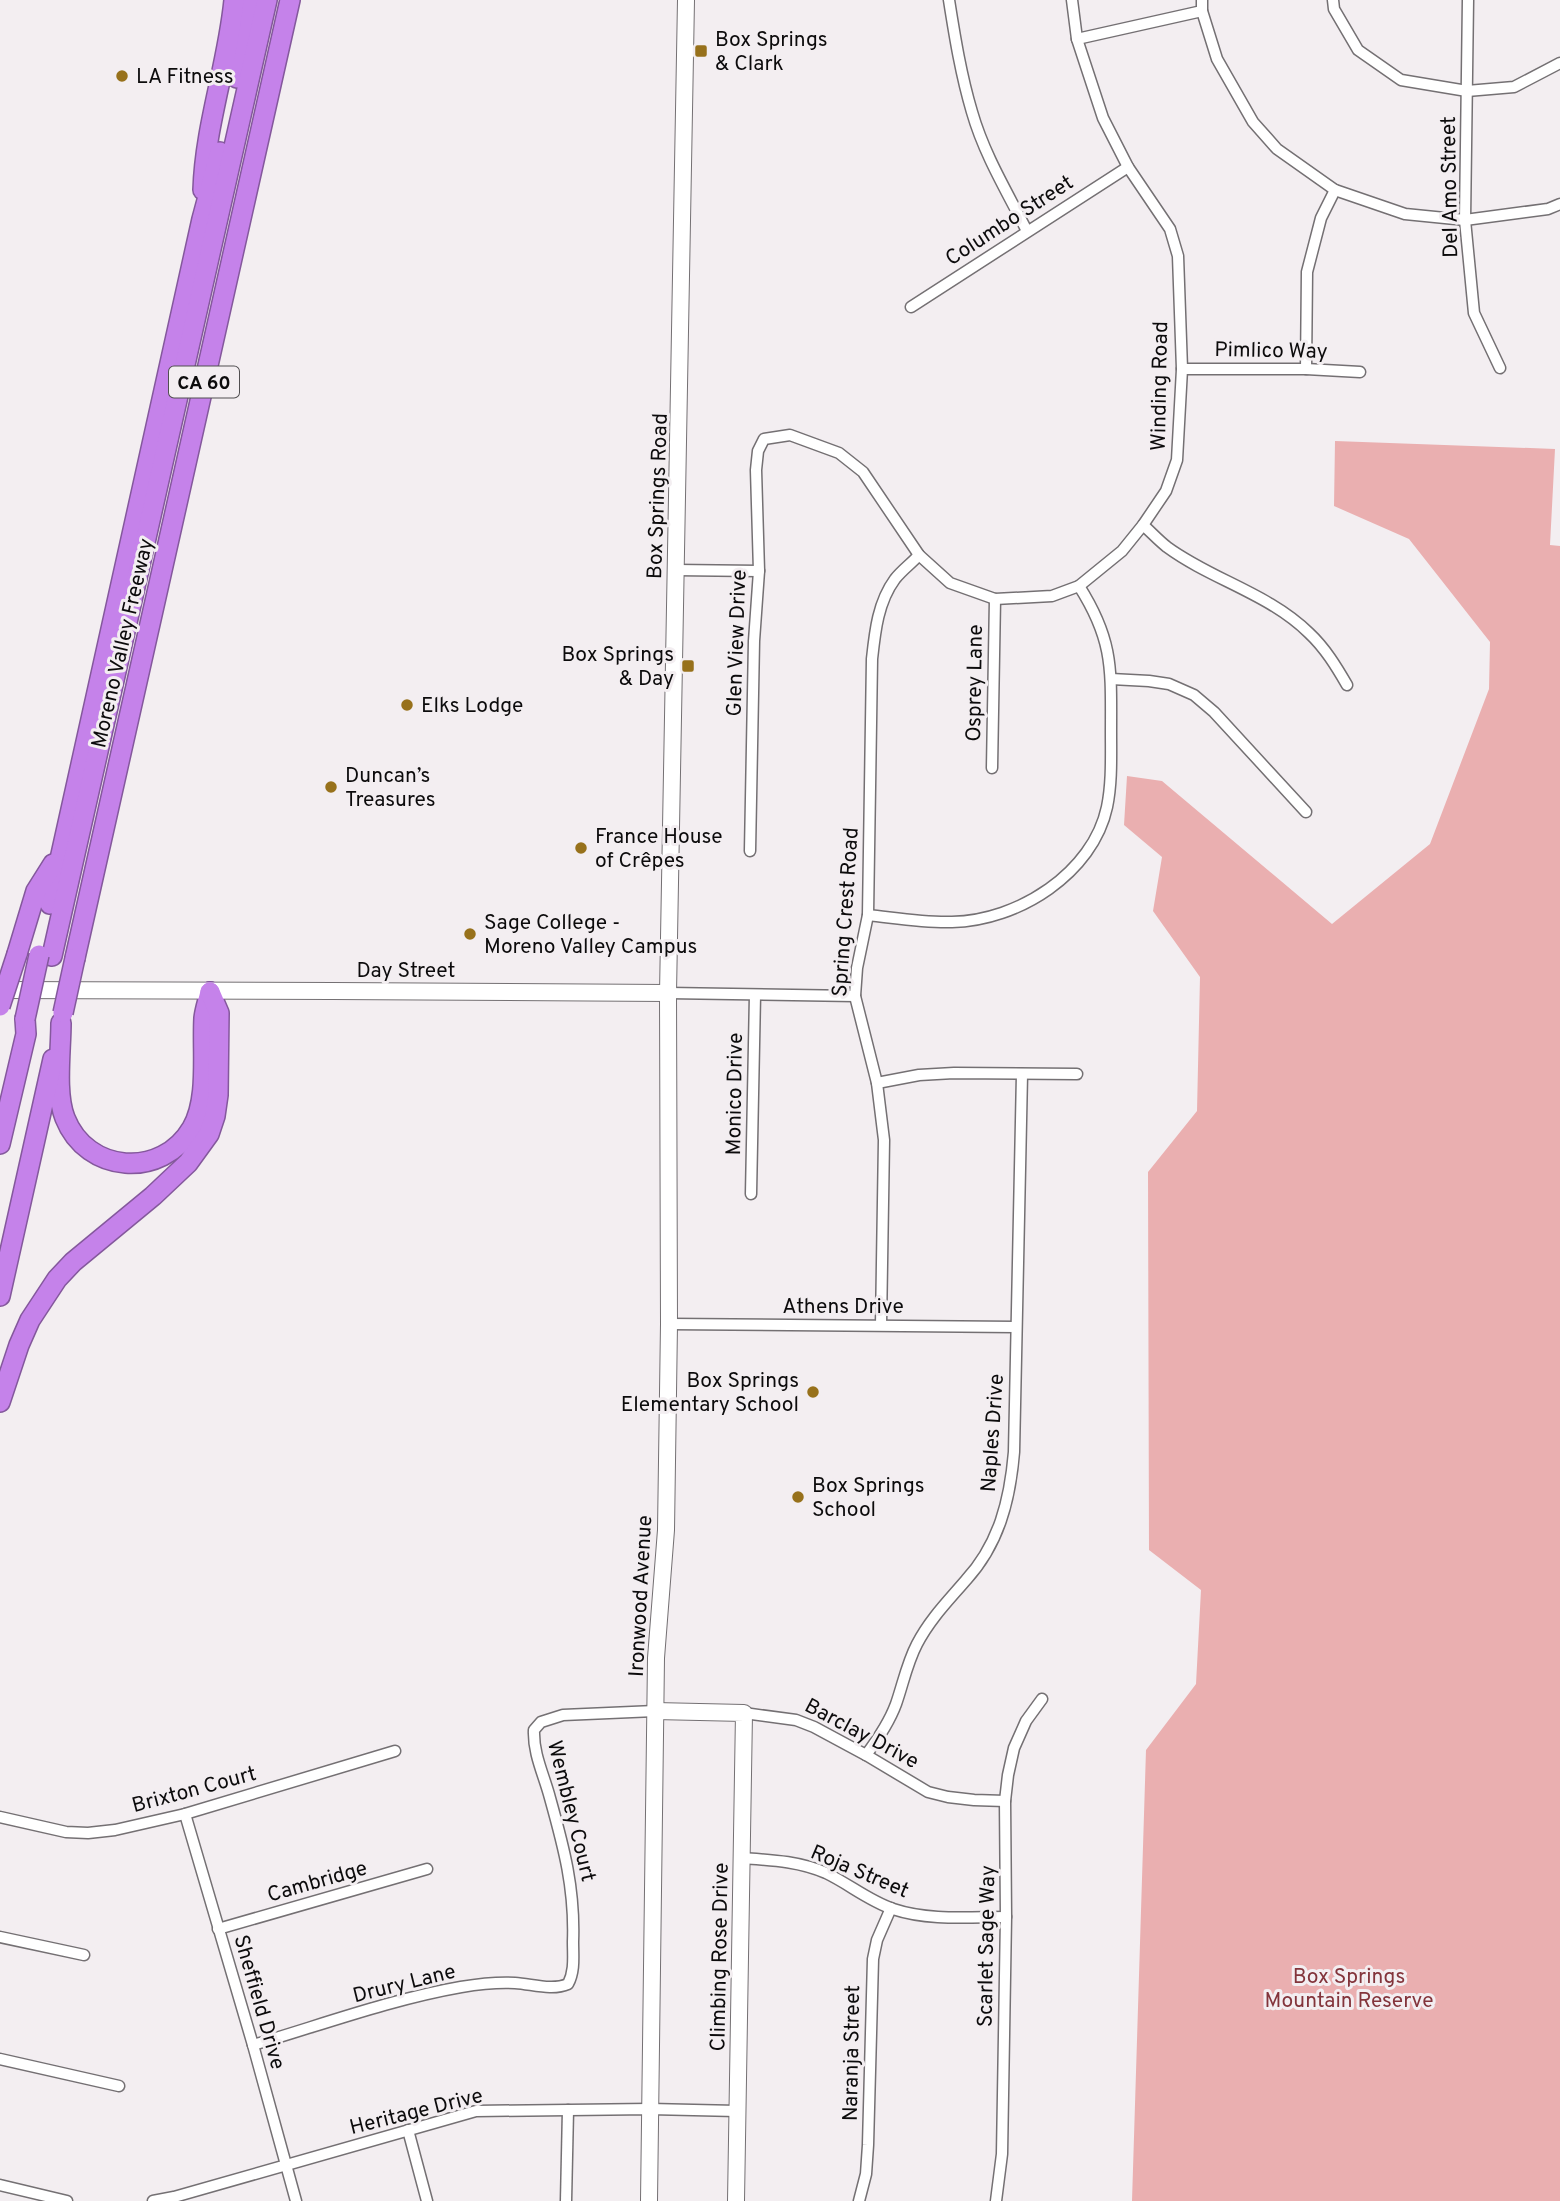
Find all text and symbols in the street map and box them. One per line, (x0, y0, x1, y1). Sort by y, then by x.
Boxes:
place label: Box Springs & Clark (715, 27, 828, 78)
marker: Box Springs & Clark (693, 43, 709, 59)
place label: LA Fitness (136, 64, 234, 91)
marker: LA Fitness (114, 68, 130, 84)
street label: Del Amo Street (1436, 116, 1465, 258)
street label: Columbo Street (941, 170, 1079, 273)
street label: Winding Road (1146, 321, 1175, 451)
street label: Pimlico Way (1214, 337, 1328, 366)
road number: CA 60 (169, 366, 239, 398)
street label: Box Springs Road (642, 413, 675, 580)
street label: Moreno Valley Freeway (86, 536, 161, 751)
street label: Glen View Drive (721, 569, 754, 717)
street label: Osprey Lane (961, 624, 990, 742)
place label: Box Springs & Day (561, 642, 674, 693)
marker: Box Springs & Day (680, 658, 696, 674)
place label: Elks Lodge (421, 693, 523, 720)
marker: Elks Lodge (399, 697, 415, 713)
place label: Duncan’s Treasures (345, 763, 435, 814)
marker: Duncan’s Treasures (323, 779, 339, 795)
place label: France House of Crêpes (595, 824, 723, 875)
street label: Spring Crest Road (827, 826, 866, 998)
marker: France House of Crêpes (573, 840, 589, 856)
place label: Sage College - Moreno Valley Campus (484, 910, 697, 961)
marker: Sage College - Moreno Valley Campus (462, 926, 478, 942)
street label: Day Street (357, 958, 455, 985)
street label: Monico Drive (721, 1032, 750, 1156)
street label: Athens Drive (782, 1294, 904, 1321)
place label: Box Springs Elementary School (621, 1368, 799, 1419)
street label: Naples Drive (976, 1373, 1011, 1493)
marker: Box Springs Elementary School (805, 1384, 821, 1400)
place label: Box Springs School (812, 1473, 925, 1524)
marker: Box Springs School (790, 1489, 806, 1505)
street label: Ironwood Avenue (624, 1515, 659, 1678)
street label: Barclay Drive (799, 1693, 923, 1776)
street label: Wembley Court (540, 1738, 601, 1885)
street label: Brixton Court (129, 1761, 260, 1820)
street label: Roja Street (806, 1840, 913, 1905)
street label: Cambridge (264, 1855, 370, 1910)
street label: Climbing Rose Drive (705, 1862, 736, 2052)
street label: Scarlet Sage Way (973, 1865, 1002, 2027)
street label: Sheffield Drive (226, 1932, 291, 2073)
street label: Drury Lane (350, 1959, 459, 2010)
park label: Box Springs Mountain Reserve (1265, 1964, 1433, 2015)
street label: Naranja Street (838, 1985, 867, 2121)
street label: Heritage Drive (347, 2083, 486, 2142)

